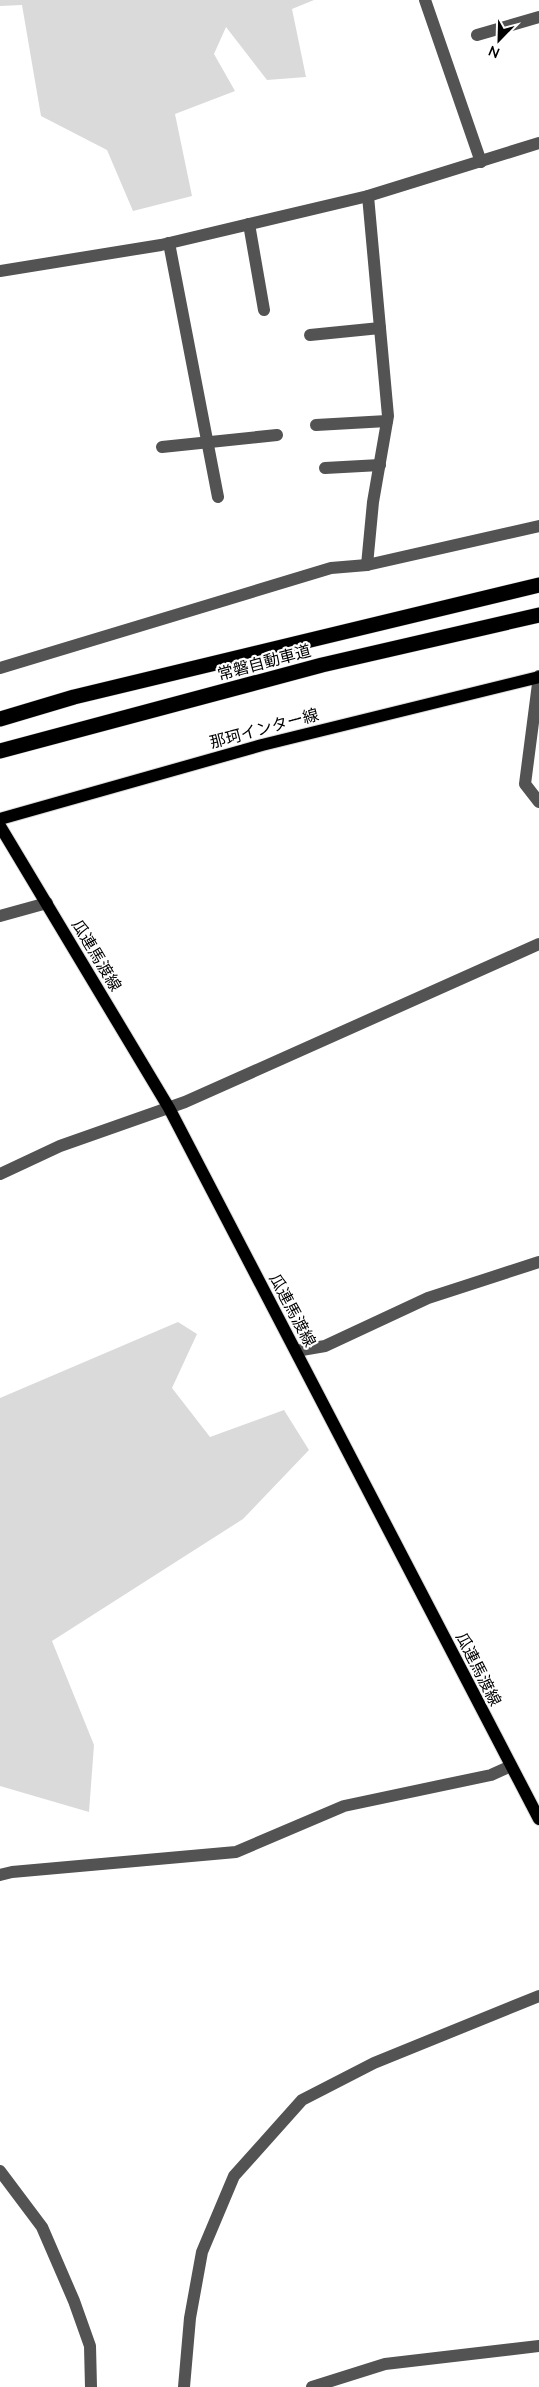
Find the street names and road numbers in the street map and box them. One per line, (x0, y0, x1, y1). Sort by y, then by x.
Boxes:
street label: 常磐自動車道 (215, 640, 313, 686)
street label: 那珂インター線 (207, 704, 321, 754)
street label: 瓜連馬渡線 (66, 916, 126, 995)
street label: 瓜連馬渡線 (264, 1270, 321, 1351)
street label: 瓜連馬渡線 (450, 1629, 506, 1710)

